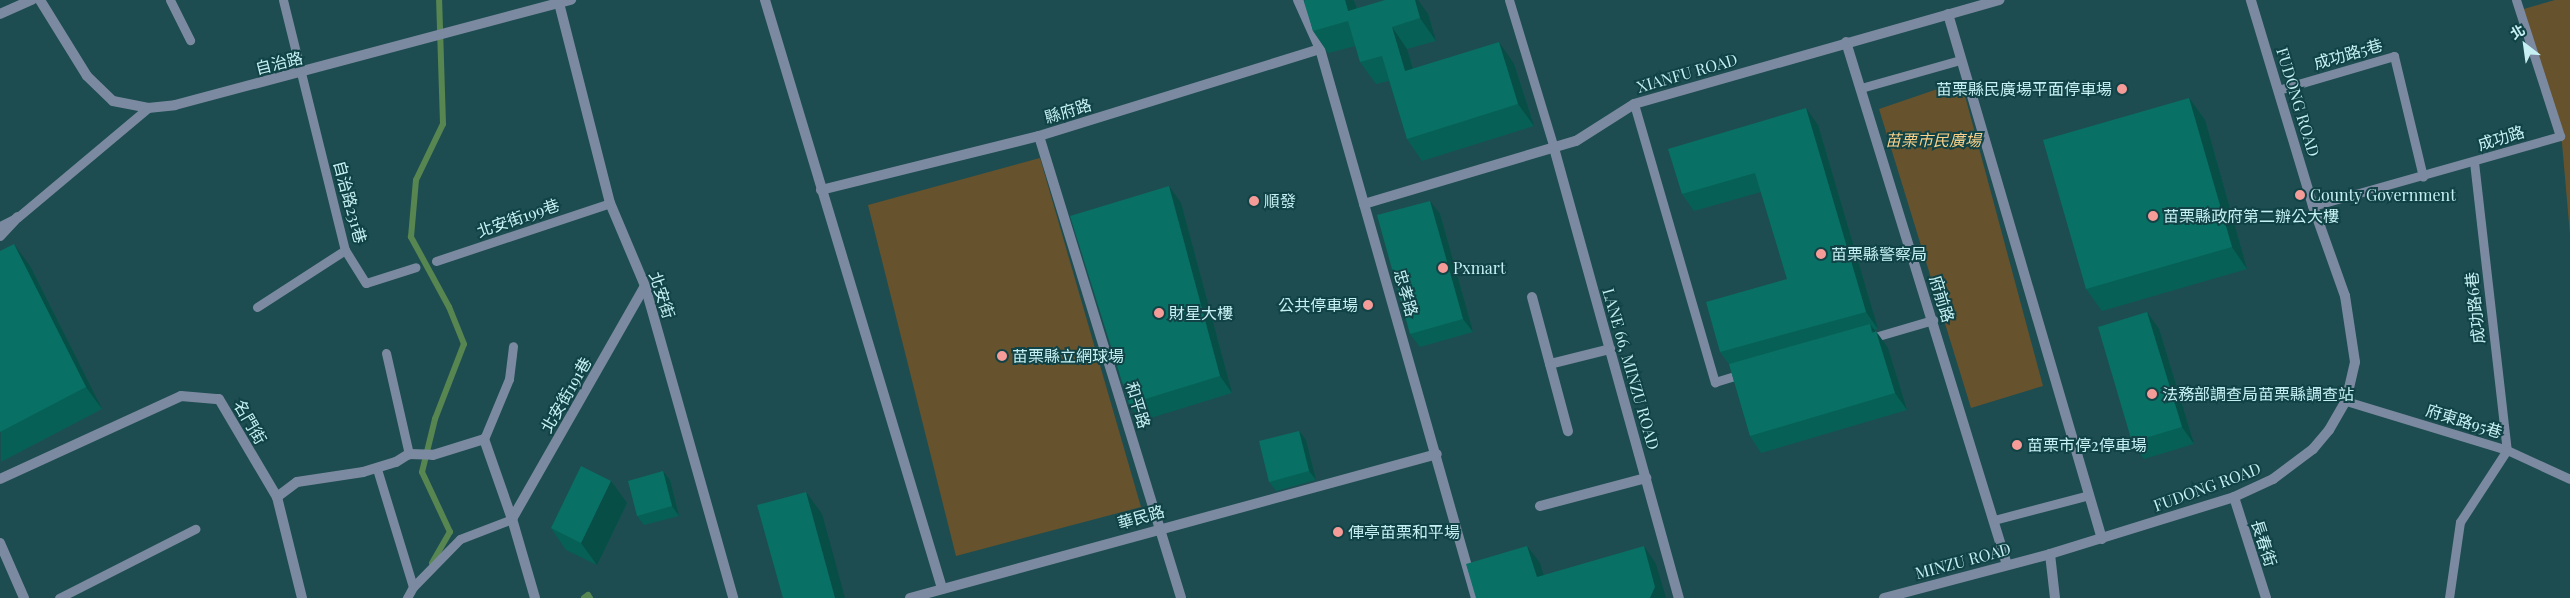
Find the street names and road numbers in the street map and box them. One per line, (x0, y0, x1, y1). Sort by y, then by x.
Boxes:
street label: 成功路5巷 (2311, 35, 2385, 73)
street label: FUDONG ROAD (2272, 45, 2324, 159)
street label: 自治路 (253, 48, 305, 78)
street label: XIANFU ROAD (1634, 49, 1740, 97)
street label: 縣府路 (1042, 95, 1094, 127)
street label: 成功路 (2475, 122, 2527, 154)
street label: 自治路231巷 (330, 159, 370, 245)
street label: 北安街199巷 (474, 195, 562, 241)
street label: 忠孝路 (1390, 267, 1422, 319)
street label: 北安街 (645, 269, 679, 321)
street label: 成功路6巷 (2462, 271, 2488, 345)
street label: 府前路 (1926, 273, 1958, 325)
street label: LANE 66, MINZU ROAD (1599, 286, 1663, 452)
street label: 北安街191巷 (537, 354, 595, 436)
street label: 和平路 (1122, 379, 1154, 431)
street label: 名門街 (230, 396, 270, 448)
street label: 府東路95巷 (2424, 400, 2504, 442)
street label: FUDONG ROAD (2151, 459, 2263, 515)
street label: 華民路 (1115, 501, 1167, 533)
street label: 長春街 (2247, 517, 2281, 569)
street label: MINZU ROAD (1913, 539, 2013, 583)

